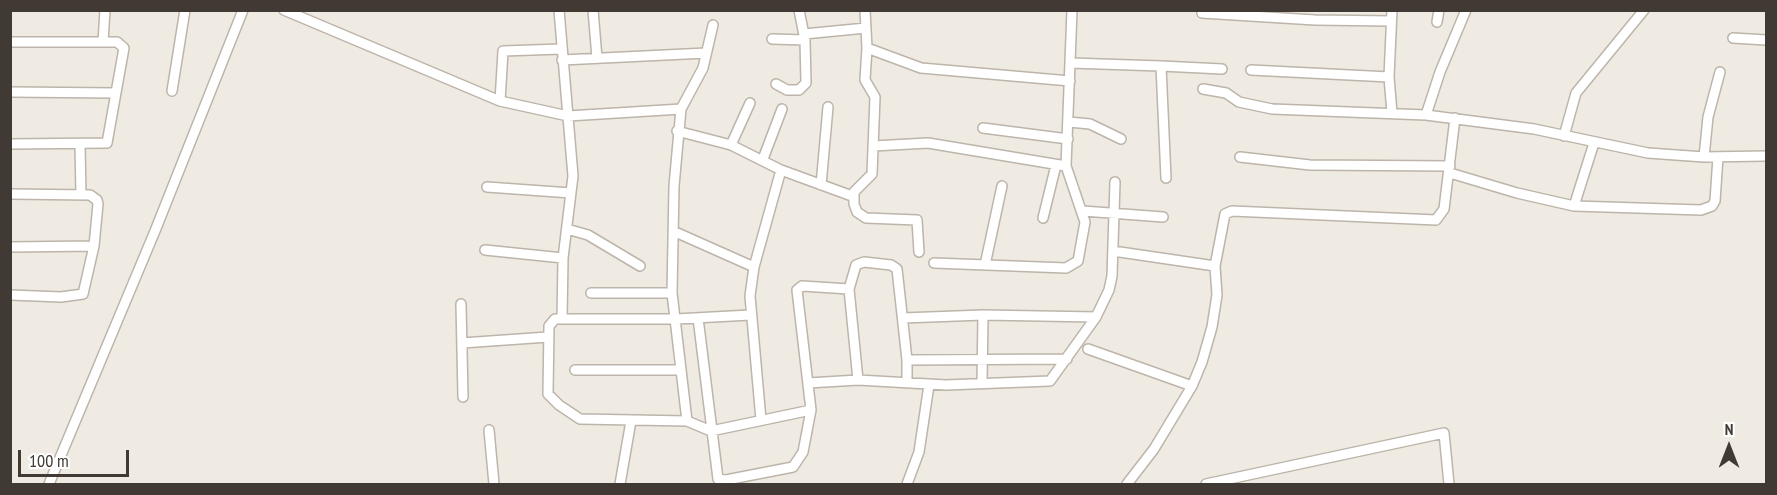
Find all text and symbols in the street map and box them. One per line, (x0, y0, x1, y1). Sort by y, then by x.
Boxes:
north arrow (1699, 417, 1759, 477)
text: N (1725, 419, 1733, 439)
scale bar (21, 438, 132, 476)
text: 100 m (29, 449, 69, 472)

